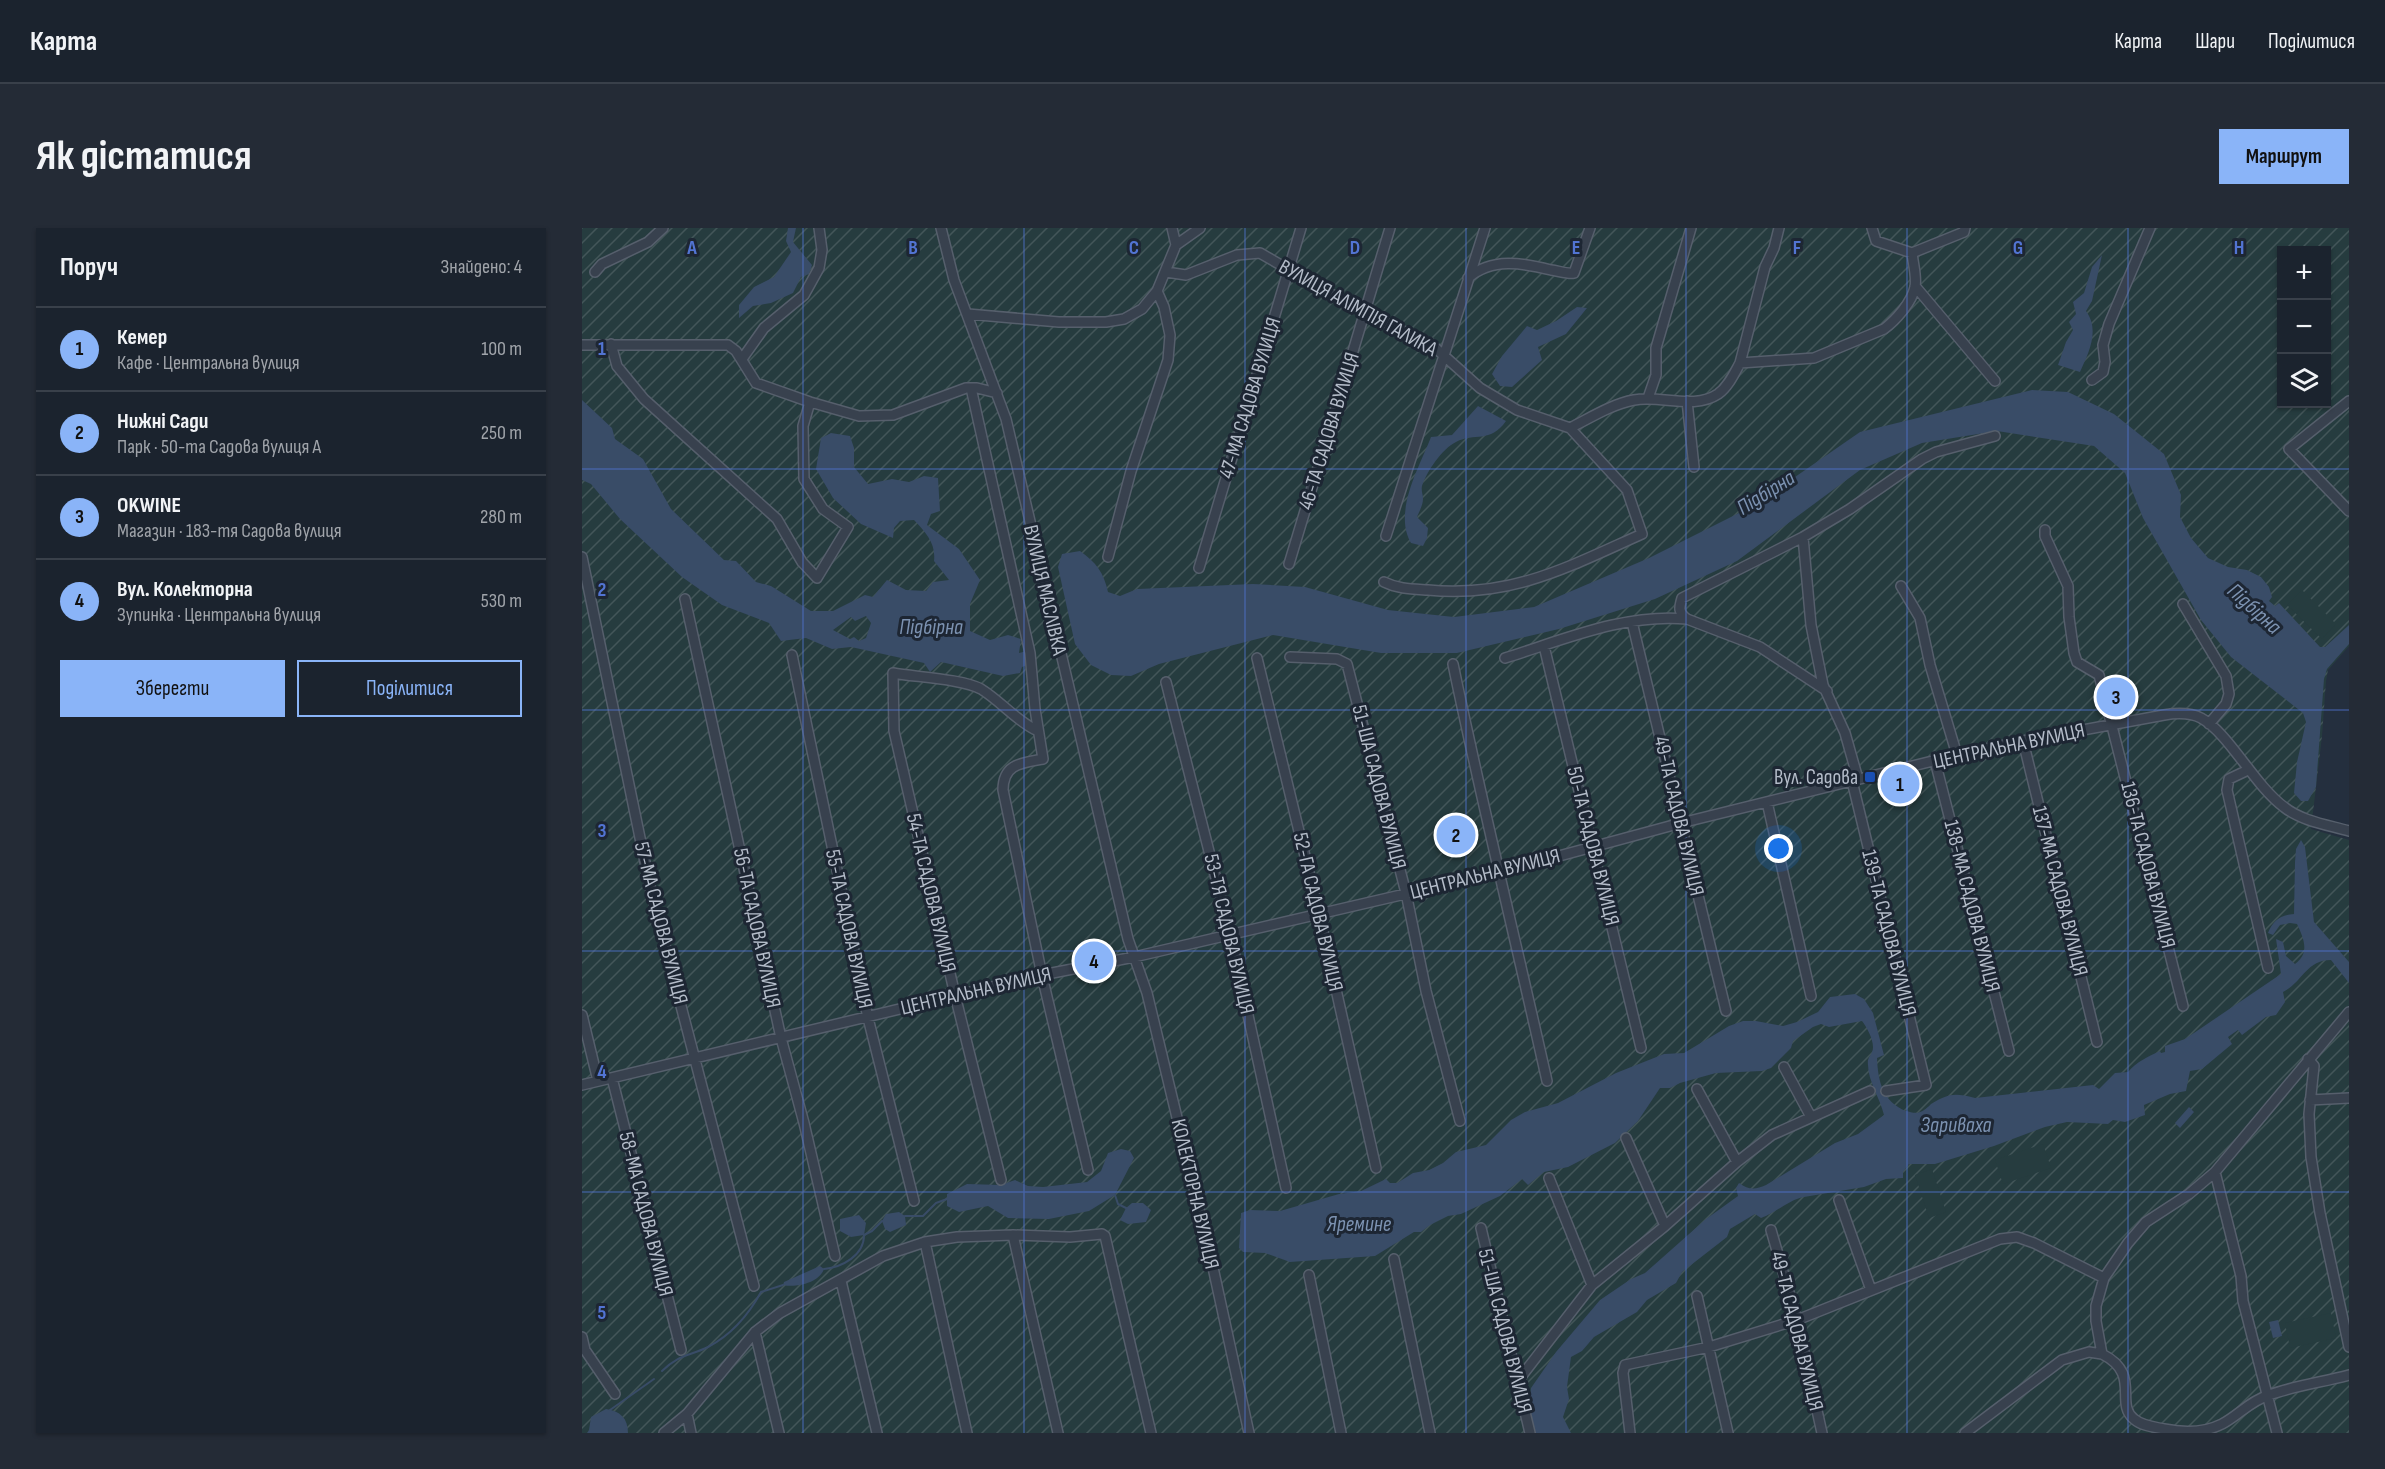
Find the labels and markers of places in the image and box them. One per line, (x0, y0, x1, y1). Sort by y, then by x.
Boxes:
pin: 3 (2096, 674, 2135, 720)
pin: 1 (1880, 762, 1920, 806)
place label: Вул. Садова (1774, 765, 1858, 790)
marker: Вул. Садова (1863, 770, 1877, 784)
pin: 2 (1436, 812, 1476, 858)
pin: 4 (1074, 938, 1114, 984)

